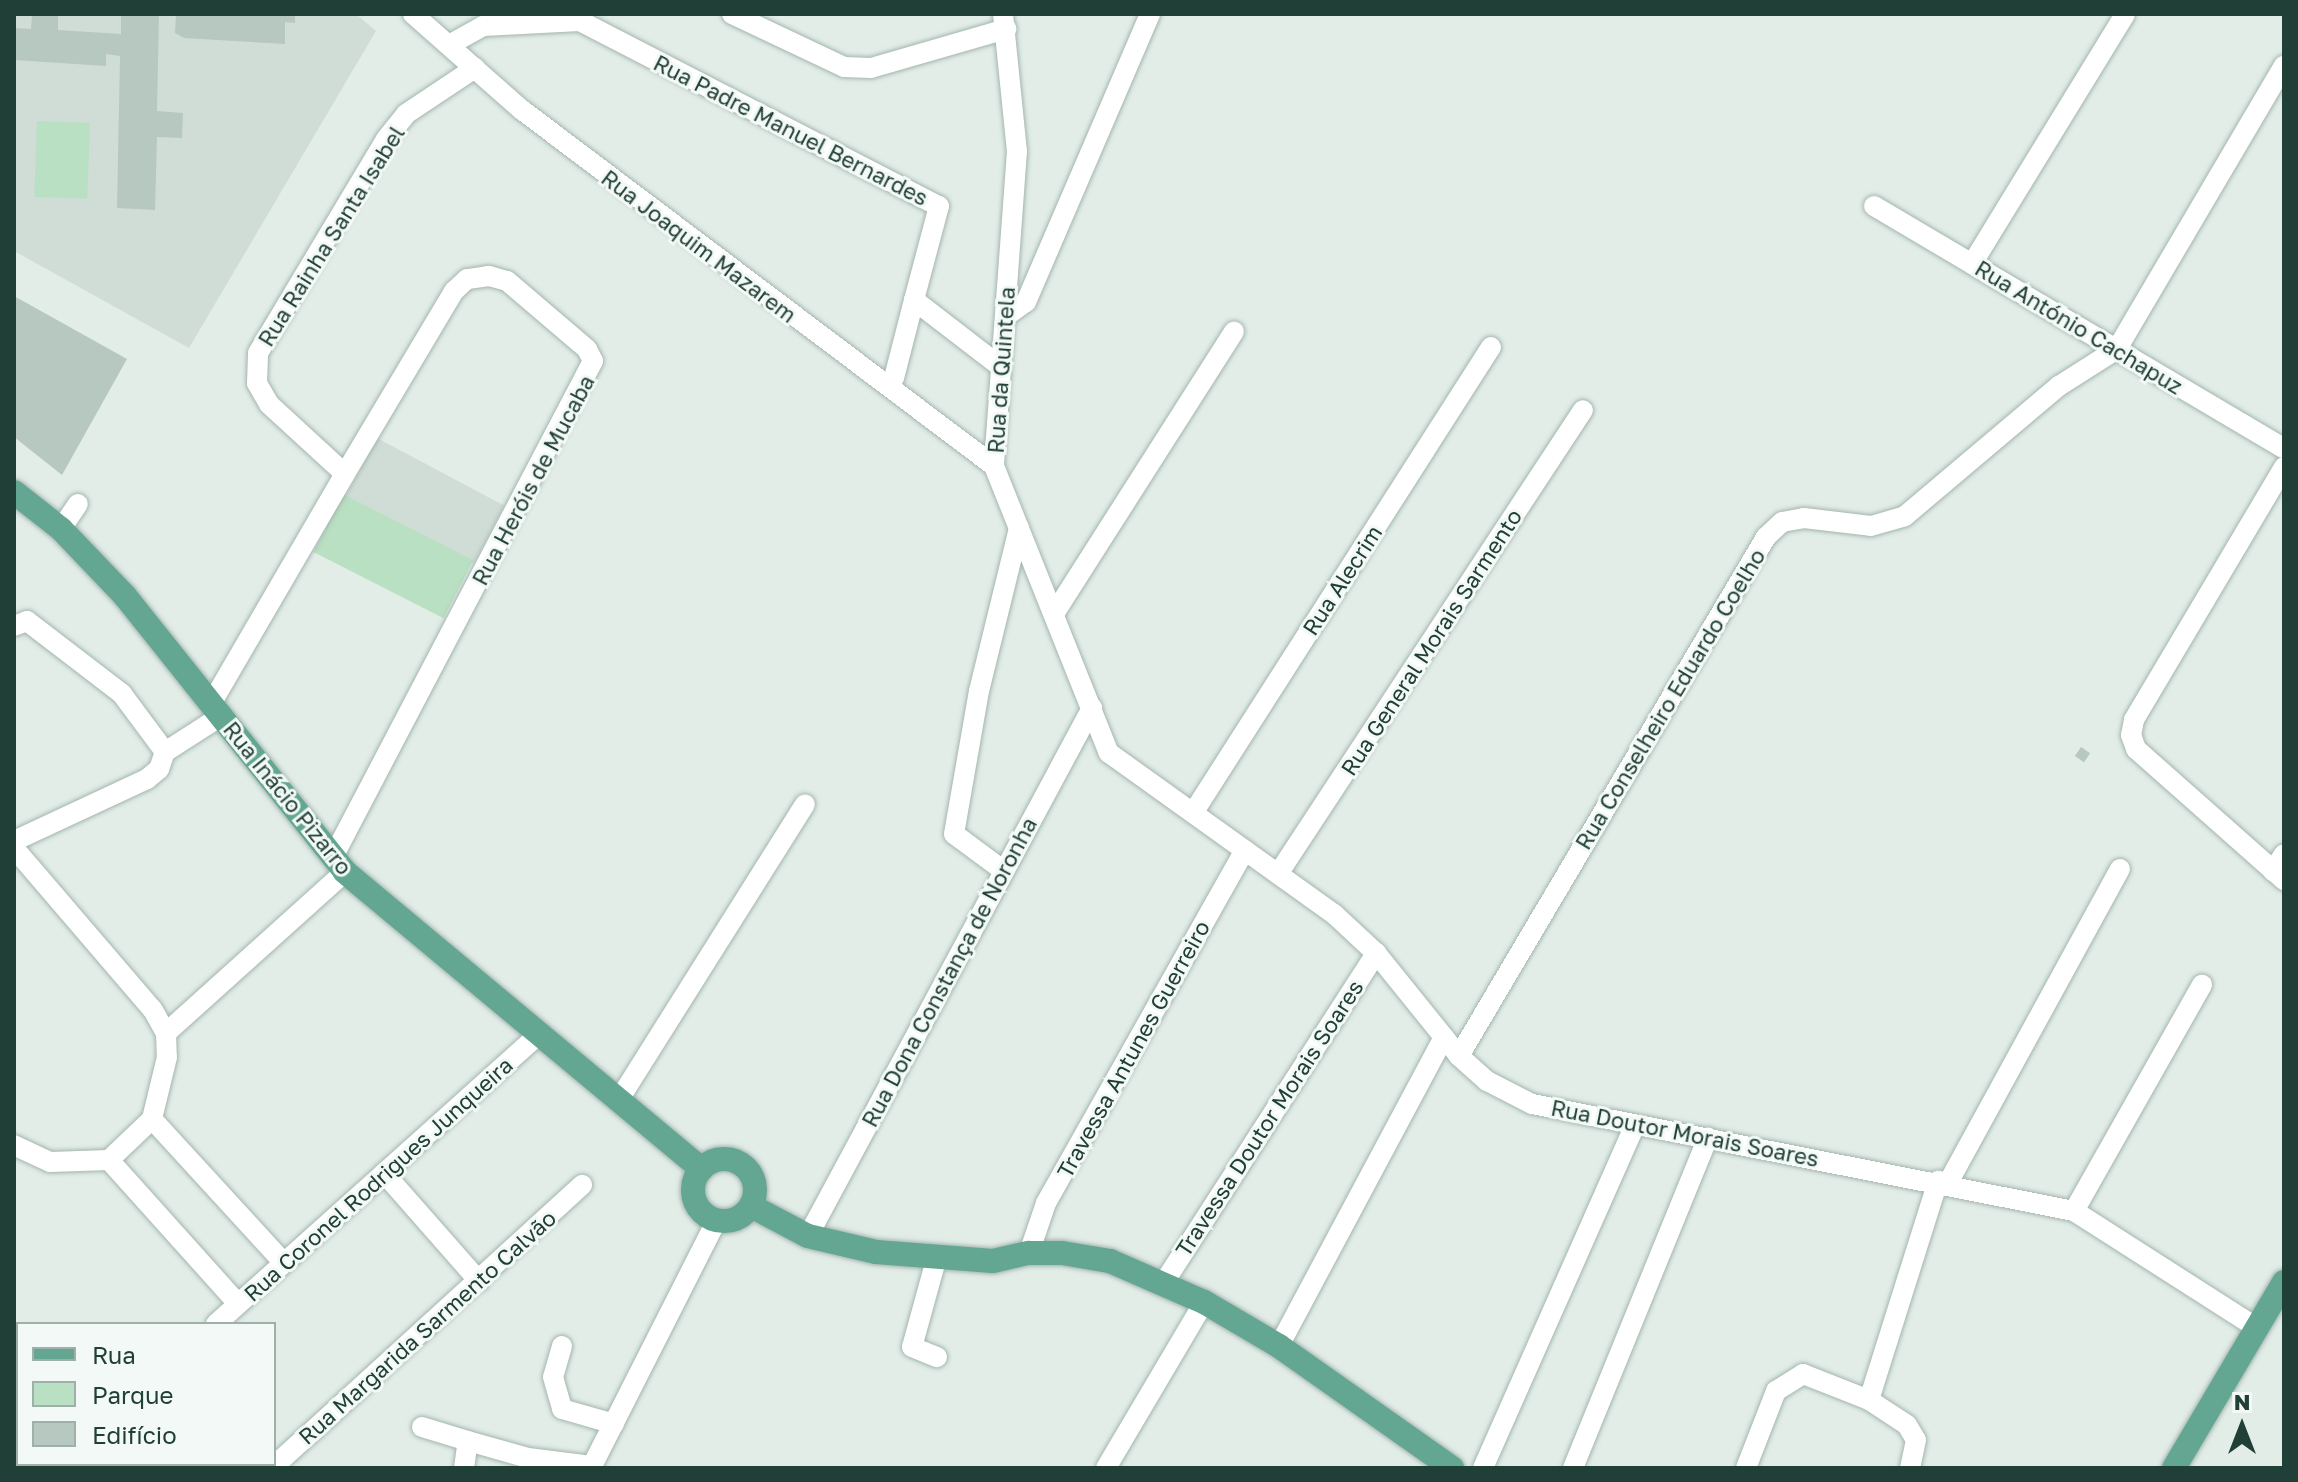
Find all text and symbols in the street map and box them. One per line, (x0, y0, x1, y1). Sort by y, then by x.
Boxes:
street label: Rua Padre Manuel Bernardes (649, 49, 933, 211)
street label: Rua Rainha Santa Isabel (252, 121, 410, 351)
street label: Rua Joaquim Mazarem (596, 164, 802, 328)
street label: Rua António Cachapuz (1970, 255, 2188, 399)
street label: Rua da Quintela (982, 286, 1020, 454)
street label: Rua Heróis de Mucaba (466, 370, 600, 590)
street label: Rua General Morais Sarmento (1335, 504, 1527, 780)
street label: Rua Alecrim (1297, 520, 1387, 640)
street label: Rua Conselheiro Eduardo Coelho (1570, 544, 1770, 854)
street label: Rua Inácio Pizarro (218, 716, 358, 880)
street label: Rua Dona Constança de Noronha (856, 813, 1042, 1131)
street label: Travessa Antunes Guerreiro (1051, 916, 1215, 1182)
street label: Travessa Doutor Morais Soares (1170, 975, 1368, 1261)
street label: Rua Coronel Rodrigues Junqueira (238, 1051, 518, 1307)
street label: Rua Doutor Morais Soares (1549, 1094, 1821, 1172)
street label: Rua Margarida Sarmento Calvão (293, 1204, 561, 1450)
legend (16, 1322, 276, 1466)
text: Rua (92, 1340, 136, 1369)
text: Parque (92, 1380, 173, 1409)
north arrow (2202, 1386, 2282, 1466)
text: N (2234, 1388, 2250, 1415)
text: Edifício (92, 1420, 177, 1449)

